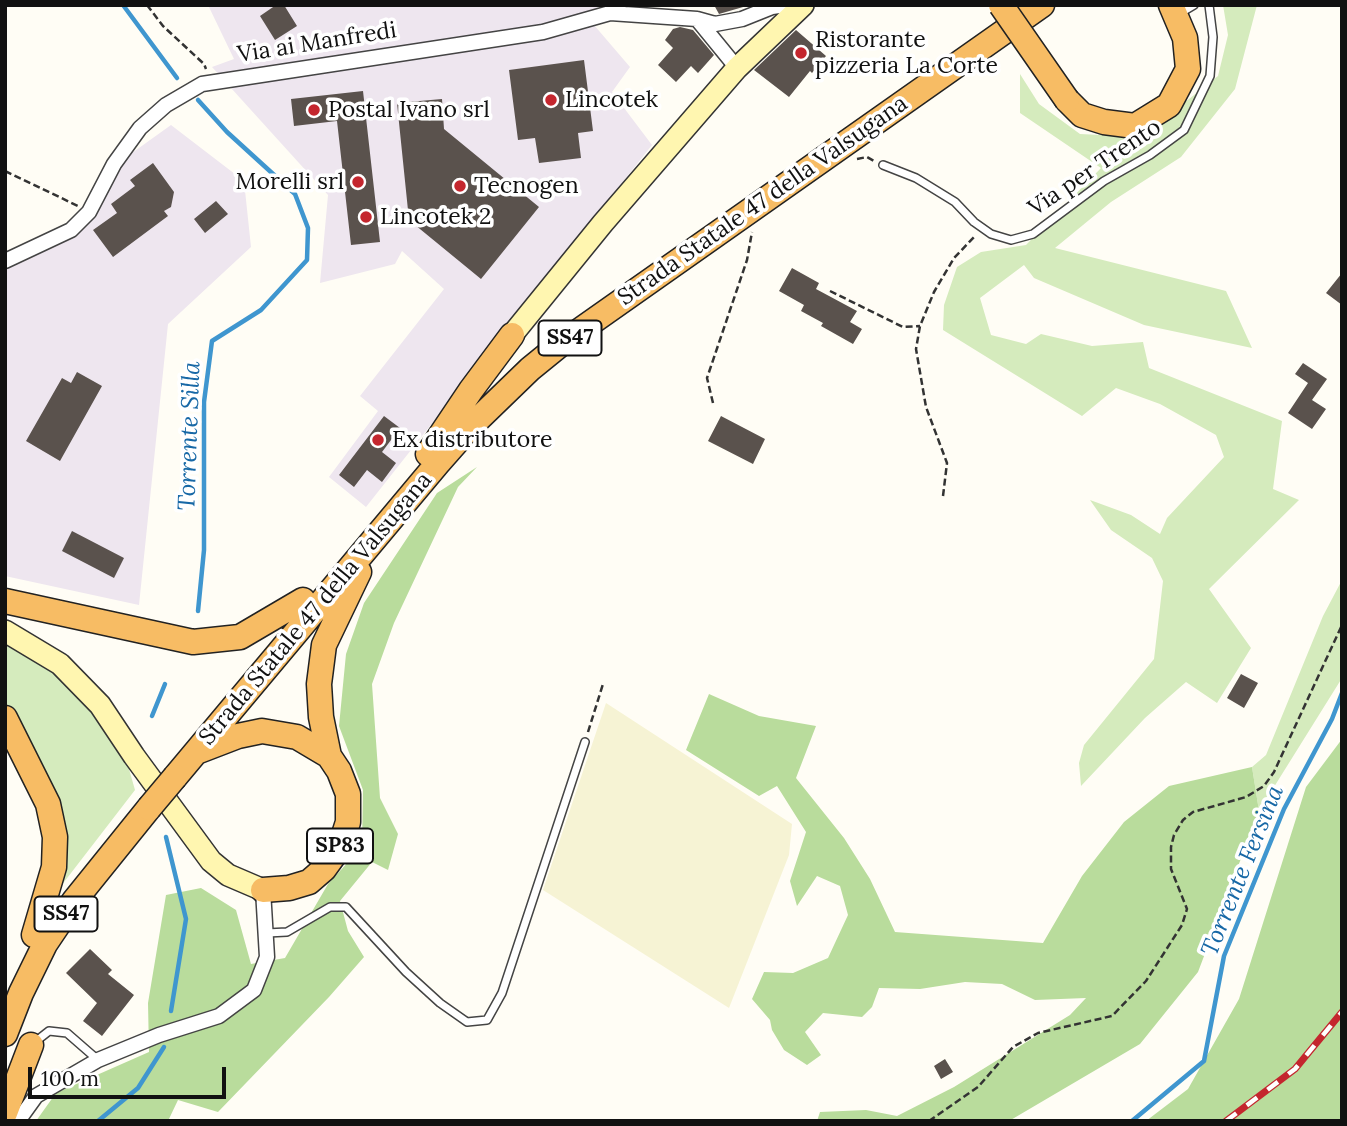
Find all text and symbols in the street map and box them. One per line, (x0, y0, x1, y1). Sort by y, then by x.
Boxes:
street label: Via ai Manfredi (236, 17, 398, 69)
place label: Ristorante pizzeria La Corte (815, 26, 998, 80)
marker: Ristorante pizzeria La Corte (793, 45, 809, 61)
place label: Lincotek (565, 86, 658, 114)
street label: Strada Statale 47 della Valsugana (613, 90, 913, 312)
marker: Lincotek (543, 92, 559, 108)
place label: Postal Ivano srl (328, 96, 490, 124)
marker: Postal Ivano srl (306, 102, 322, 118)
street label: Via per Trento (1023, 113, 1167, 223)
place label: Morelli srl (236, 168, 344, 196)
place label: Tecnogen (474, 172, 579, 200)
marker: Morelli srl (350, 174, 366, 190)
marker: Tecnogen (452, 178, 468, 194)
place label: Lincotek 2 (380, 203, 491, 231)
marker: Lincotek 2 (358, 209, 374, 225)
road number: SS47 (538, 320, 602, 356)
water label: Torrente Silla (173, 361, 207, 511)
place label: Ex distributore (392, 426, 552, 454)
marker: Ex distributore (370, 432, 386, 448)
street label: Strada Statale 47 della Valsugana (194, 467, 438, 751)
water label: Torrente Fersina (1196, 782, 1290, 960)
road number: SP83 (307, 828, 373, 864)
road number: SS47 (34, 897, 98, 932)
scale bar (32, 1052, 229, 1096)
text: 100 m (41, 1065, 99, 1092)

